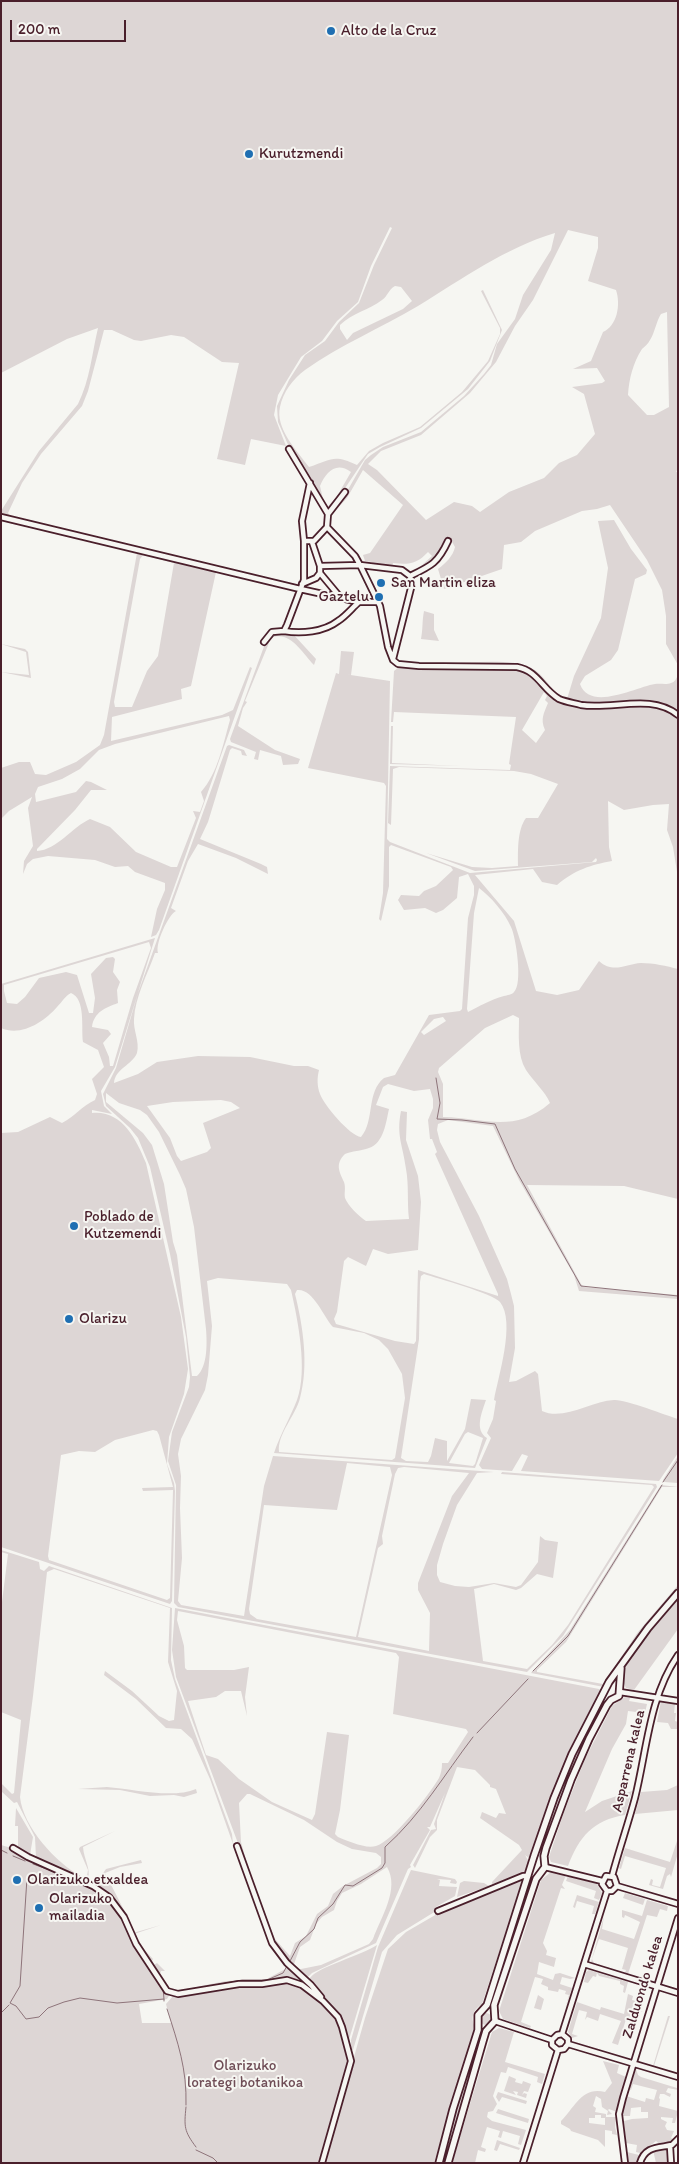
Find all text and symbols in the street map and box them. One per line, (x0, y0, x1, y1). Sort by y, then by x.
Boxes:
scale bar (12, 10, 129, 42)
text: 200 m (18, 20, 60, 38)
place label: Alto de la Cruz (341, 22, 436, 40)
marker: Alto de la Cruz (325, 25, 337, 37)
place label: Kurutzmendi (259, 145, 343, 163)
marker: Kurutzmendi (243, 148, 255, 160)
place label: San Martin eliza (391, 574, 496, 592)
marker: San Martin eliza (375, 577, 387, 589)
place label: Gaztelu (319, 588, 369, 606)
marker: Gaztelu (373, 591, 385, 603)
place label: Poblado de Kutzemendi (84, 1208, 161, 1243)
marker: Poblado de Kutzemendi (68, 1220, 80, 1232)
place label: Olarizu (79, 1310, 127, 1328)
marker: Olarizu (63, 1313, 75, 1325)
street label: Asparrena kalea (608, 1708, 650, 1814)
place label: Olarizuko etxaldea (27, 1871, 148, 1889)
marker: Olarizuko etxaldea (11, 1874, 23, 1886)
place label: Olarizuko mailadia (49, 1890, 112, 1925)
marker: Olarizuko mailadia (33, 1902, 45, 1914)
street label: Zalduondo kalea (619, 1933, 667, 2041)
park label: Olarizuko lorategi botanikoa (187, 2057, 303, 2092)

